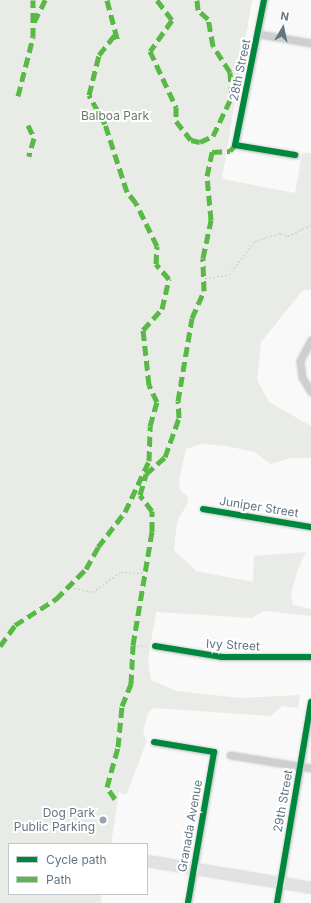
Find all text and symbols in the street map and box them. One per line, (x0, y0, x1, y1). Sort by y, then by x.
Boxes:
north arrow (263, 8, 303, 48)
text: N (280, 9, 290, 24)
street label: 28th Street (226, 38, 254, 102)
park label: Balboa Park (81, 109, 149, 123)
street label: Juniper Street (218, 494, 300, 520)
street label: Ivy Street (206, 636, 260, 654)
street label: 29th Street (270, 769, 296, 833)
street label: Granada Avenue (175, 779, 205, 873)
place label: Dog Park Public Parking (14, 806, 95, 834)
marker: Dog Park Public Parking (98, 815, 108, 825)
legend (8, 843, 148, 895)
text: Cycle path (46, 852, 107, 867)
text: Path (46, 872, 71, 887)

